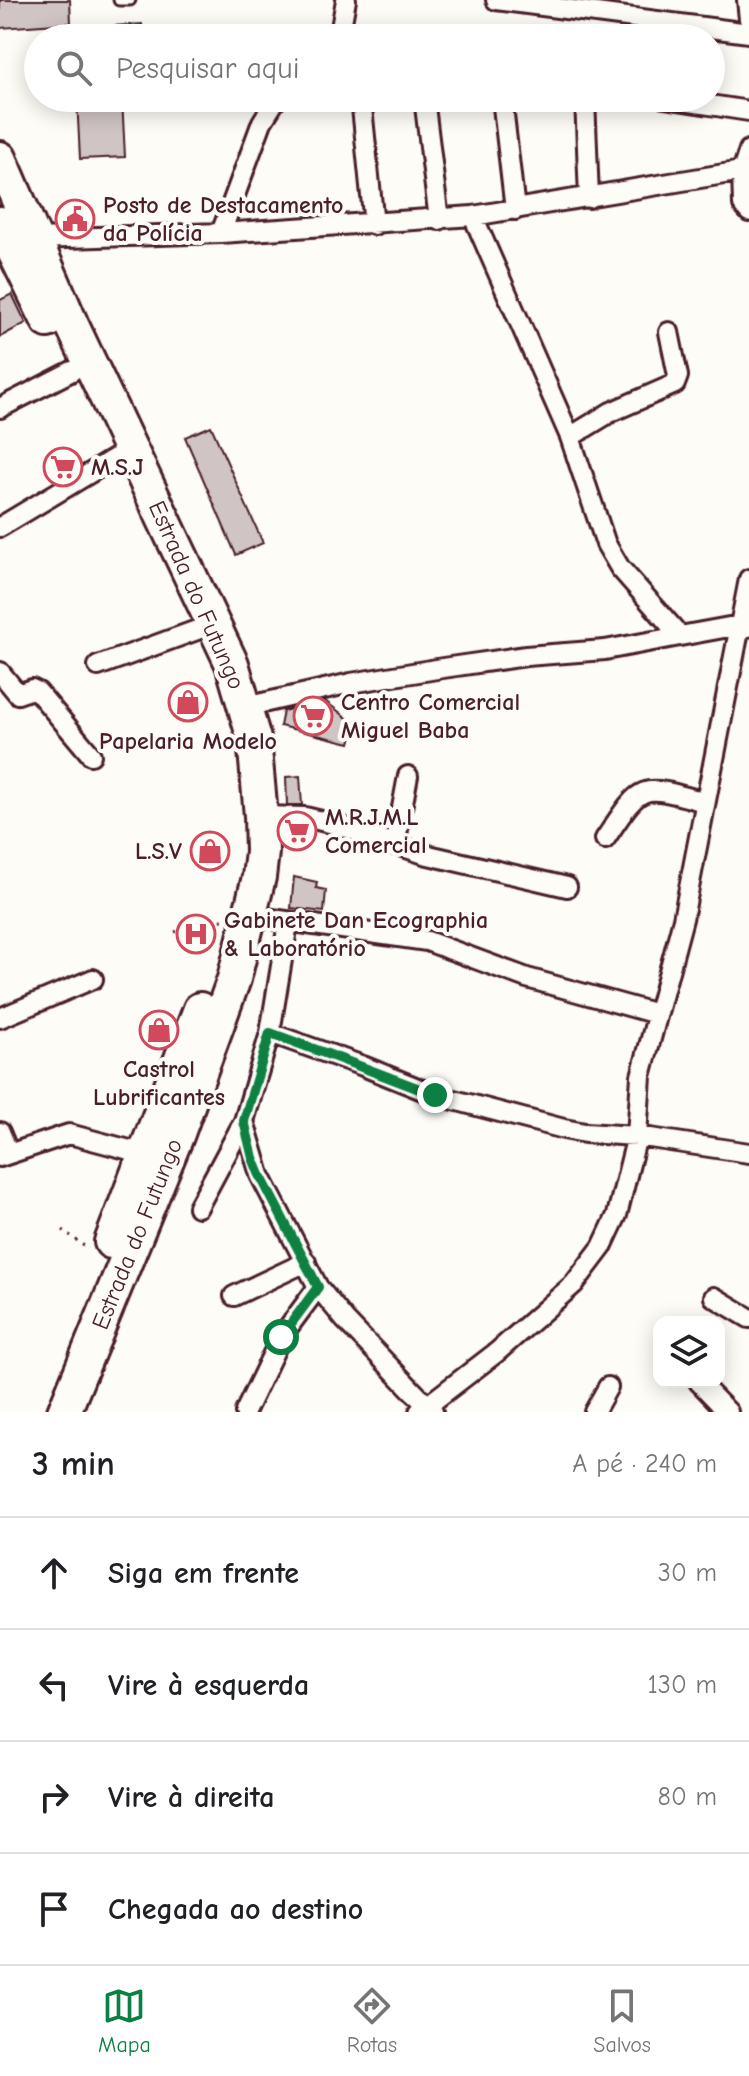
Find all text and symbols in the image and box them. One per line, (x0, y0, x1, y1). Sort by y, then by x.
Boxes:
search box (24, 24, 725, 112)
icon: search (52, 46, 96, 90)
text: Pesquisar aqui (116, 51, 299, 86)
place label: Posto de Destacamento da Polícia (103, 191, 344, 247)
public building icon: Posto de Destacamento da Polícia (54, 198, 96, 240)
supermarket icon: M.S.J (42, 446, 84, 488)
place label: M.S.J (91, 453, 143, 481)
street label: Estrada do Futungo (143, 496, 251, 694)
shop icon: Papelaria Modelo (167, 681, 209, 723)
place label: Centro Comercial Miguel Baba (341, 688, 520, 744)
supermarket icon: Centro Comercial Miguel Baba (292, 695, 334, 737)
place label: Papelaria Modelo (99, 727, 277, 755)
place label: M.R.J.M.L Comercial (325, 803, 427, 859)
supermarket icon: M.R.J.M.L Comercial (276, 810, 318, 852)
shop icon: L.S.V (189, 830, 231, 872)
place label: L.S.V (135, 837, 182, 865)
place label: Gabinete Dan Ecographia & Laboratório (224, 906, 488, 962)
hospital icon: Gabinete Dan Ecographia & Laboratório (175, 913, 217, 955)
shop icon: Castrol Lubrificantes (138, 1009, 180, 1051)
place label: Castrol Lubrificantes (93, 1055, 225, 1111)
route end (417, 1077, 453, 1113)
street label: Estrada do Futungo (86, 1135, 188, 1333)
map controls (653, 1316, 725, 1388)
button: layers (653, 1316, 725, 1388)
route start (263, 1319, 299, 1355)
text: 3 min (32, 1444, 115, 1484)
text: A pé · 240 m (572, 1449, 717, 1479)
icon: ahead (32, 1551, 76, 1595)
text: Siga em frente (108, 1556, 299, 1591)
text: 30 m (658, 1558, 717, 1588)
icon: left (32, 1663, 76, 1707)
text: Vire à esquerda (108, 1668, 309, 1703)
text: 130 m (648, 1670, 717, 1700)
icon: right (32, 1775, 76, 1819)
text: Vire à direita (108, 1780, 274, 1815)
text: 80 m (658, 1782, 717, 1812)
icon: arrive (32, 1887, 76, 1931)
text: Chegada ao destino (108, 1892, 363, 1927)
tab: Mapa (98, 1984, 151, 2058)
tab: Rotas (347, 1984, 397, 2058)
tab: Salvos (593, 1984, 651, 2058)

